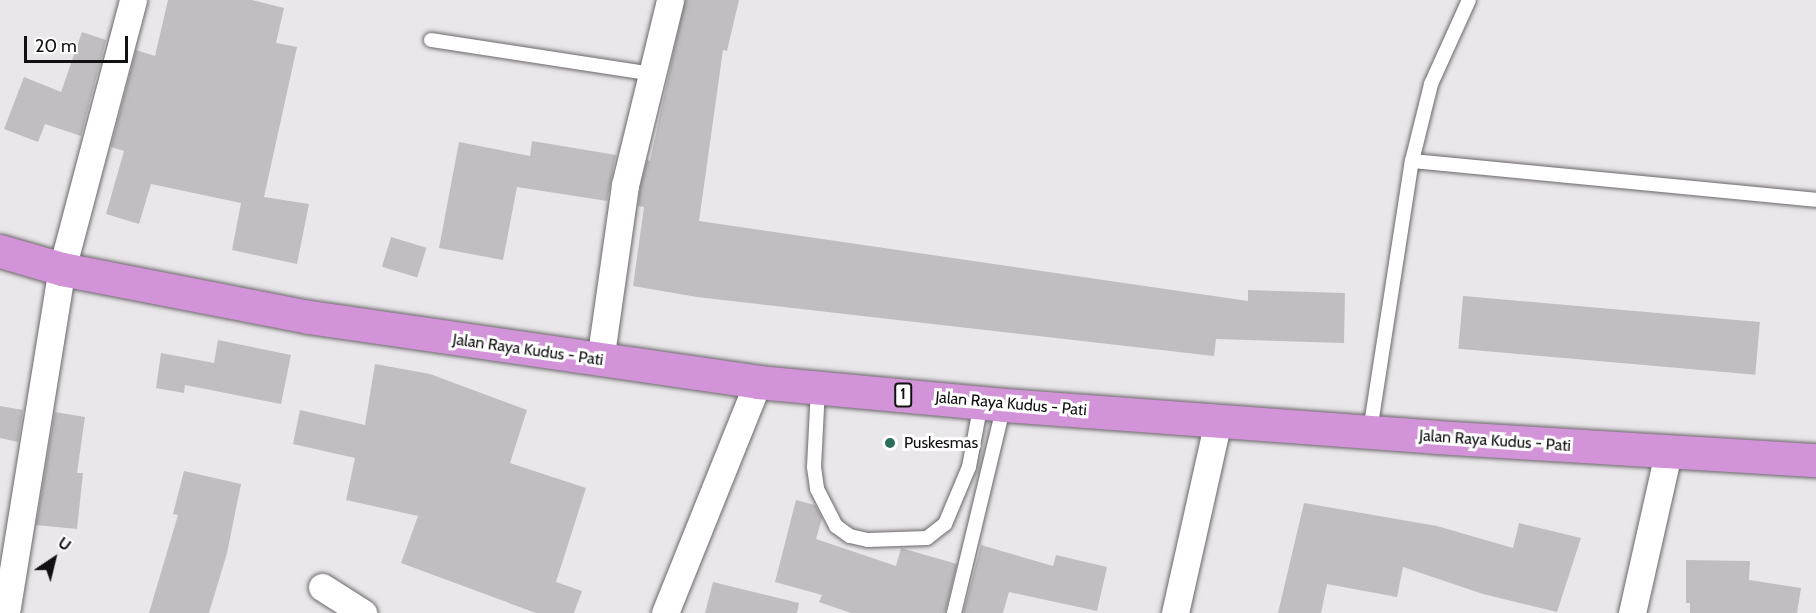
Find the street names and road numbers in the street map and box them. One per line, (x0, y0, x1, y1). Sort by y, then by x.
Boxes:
street label: Jalan Raya Kudus - Pati (451, 330, 605, 370)
road number: 1 (894, 383, 912, 407)
street label: Jalan Raya Kudus - Pati (934, 388, 1088, 420)
street label: Jalan Raya Kudus - Pati (1419, 426, 1571, 456)

